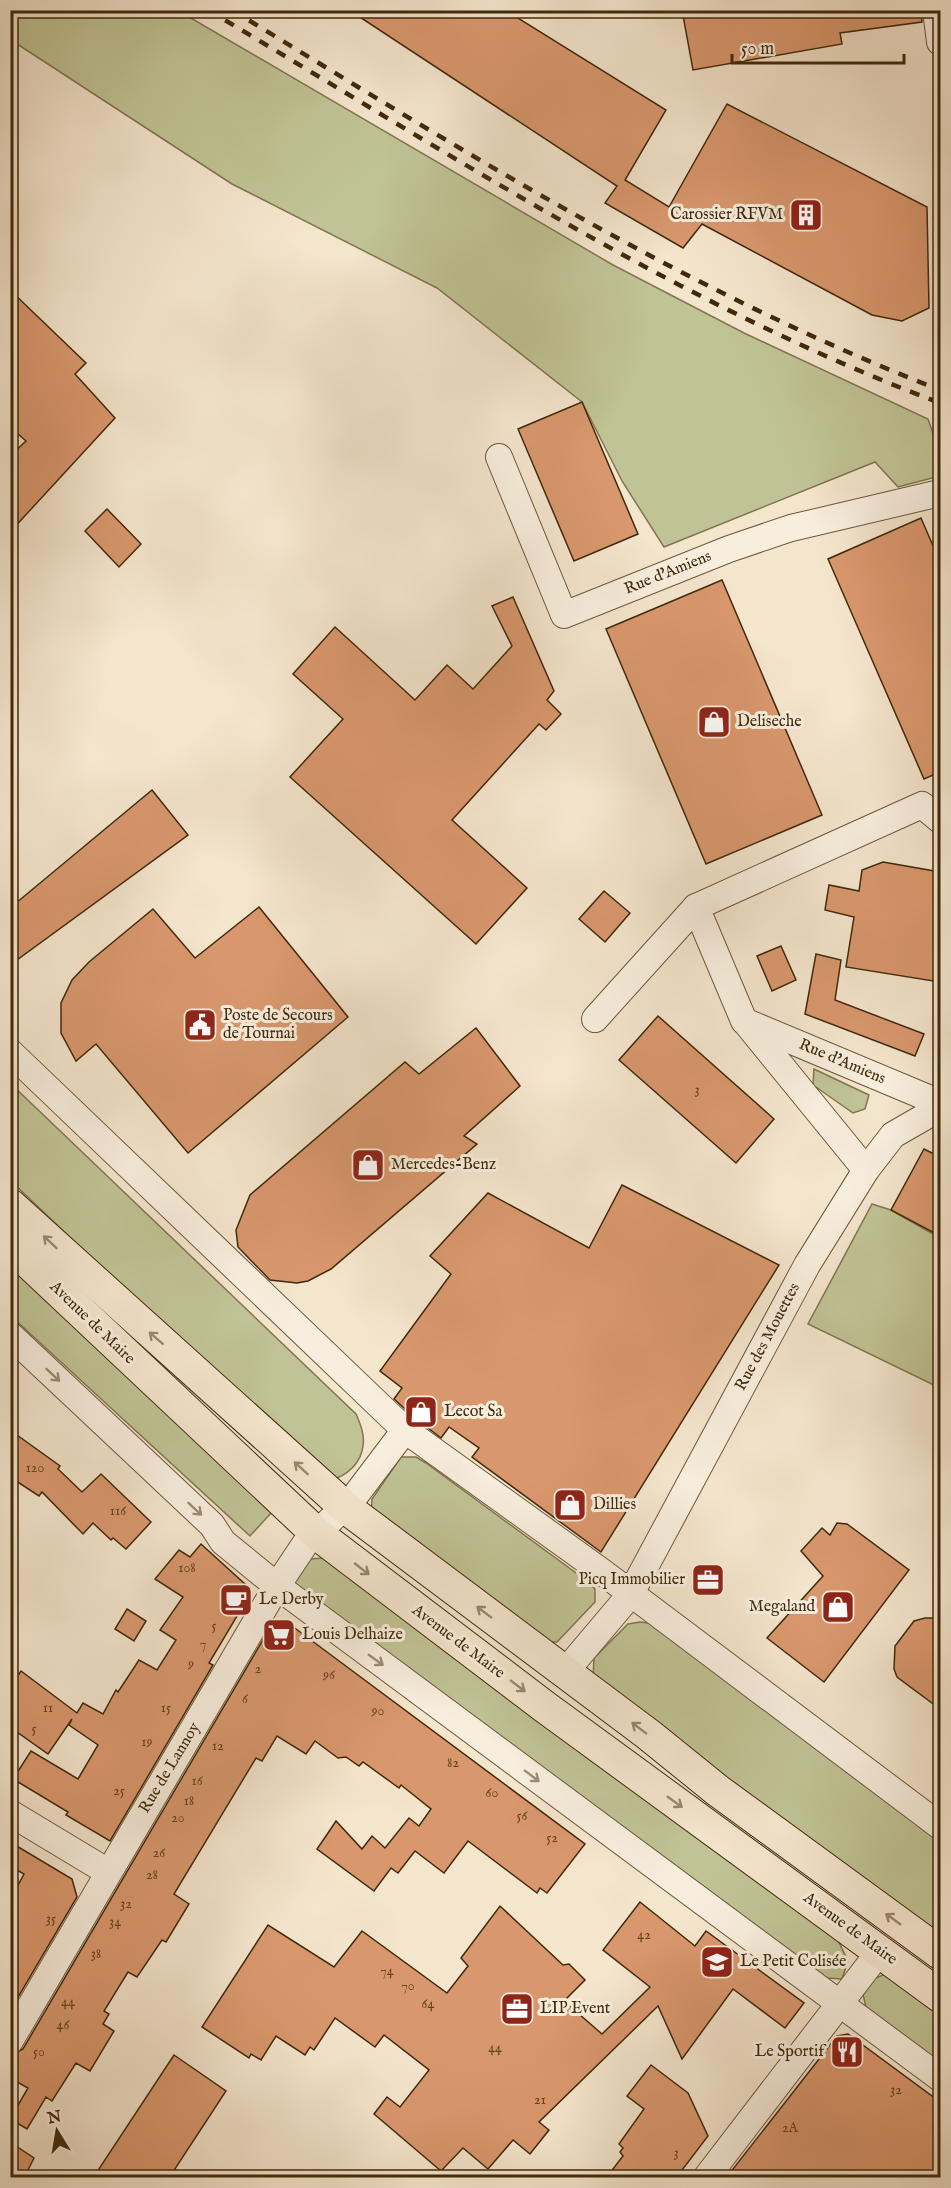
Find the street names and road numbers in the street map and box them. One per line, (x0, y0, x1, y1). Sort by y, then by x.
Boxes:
street label: Rue d'Amiens (621, 546, 715, 600)
street label: Rue d'Amiens (796, 1035, 889, 1089)
street label: Avenue de Maire (44, 1276, 139, 1369)
street label: Rue des Mouettes (731, 1279, 805, 1394)
street label: Avenue de Maire (407, 1600, 508, 1683)
street label: Rue de Lannoy (135, 1719, 205, 1817)
street label: Avenue de Maire (798, 1888, 901, 1970)

